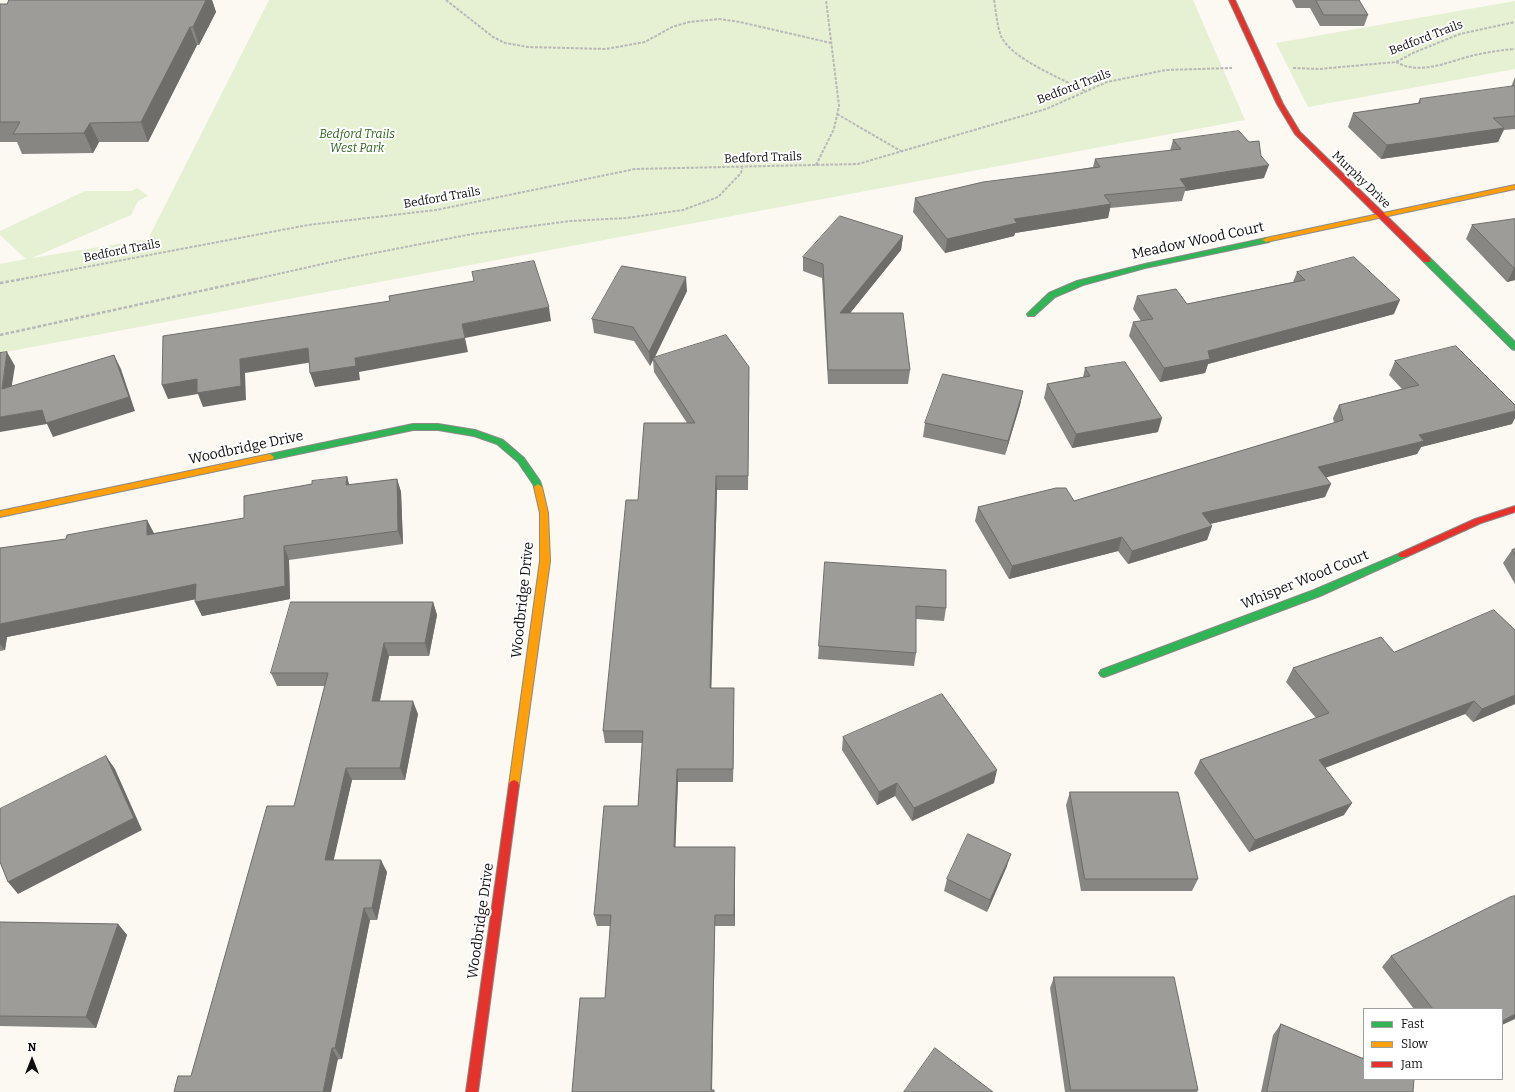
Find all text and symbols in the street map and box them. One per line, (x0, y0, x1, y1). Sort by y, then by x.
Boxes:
street label: Bedford Trails (1387, 17, 1465, 59)
street label: Bedford Trails (1035, 66, 1113, 108)
park label: Bedford Trails West Park (319, 128, 395, 156)
street label: Murphy Drive (1329, 148, 1393, 212)
street label: Bedford Trails (724, 149, 802, 167)
street label: Bedford Trails (402, 184, 482, 212)
street label: Meadow Wood Court (1130, 219, 1266, 263)
street label: Bedford Trails (82, 237, 162, 265)
street label: Woodbridge Drive (187, 428, 305, 468)
street label: Woodbridge Drive (509, 541, 537, 659)
street label: Whisper Wood Court (1239, 547, 1371, 613)
street label: Woodbridge Drive (465, 862, 497, 980)
legend (1363, 1008, 1503, 1080)
text: Fast (1401, 1017, 1424, 1031)
text: Slow (1401, 1037, 1428, 1051)
north arrow (12, 1040, 52, 1080)
text: N (28, 1041, 36, 1054)
text: Jam (1401, 1057, 1423, 1071)

